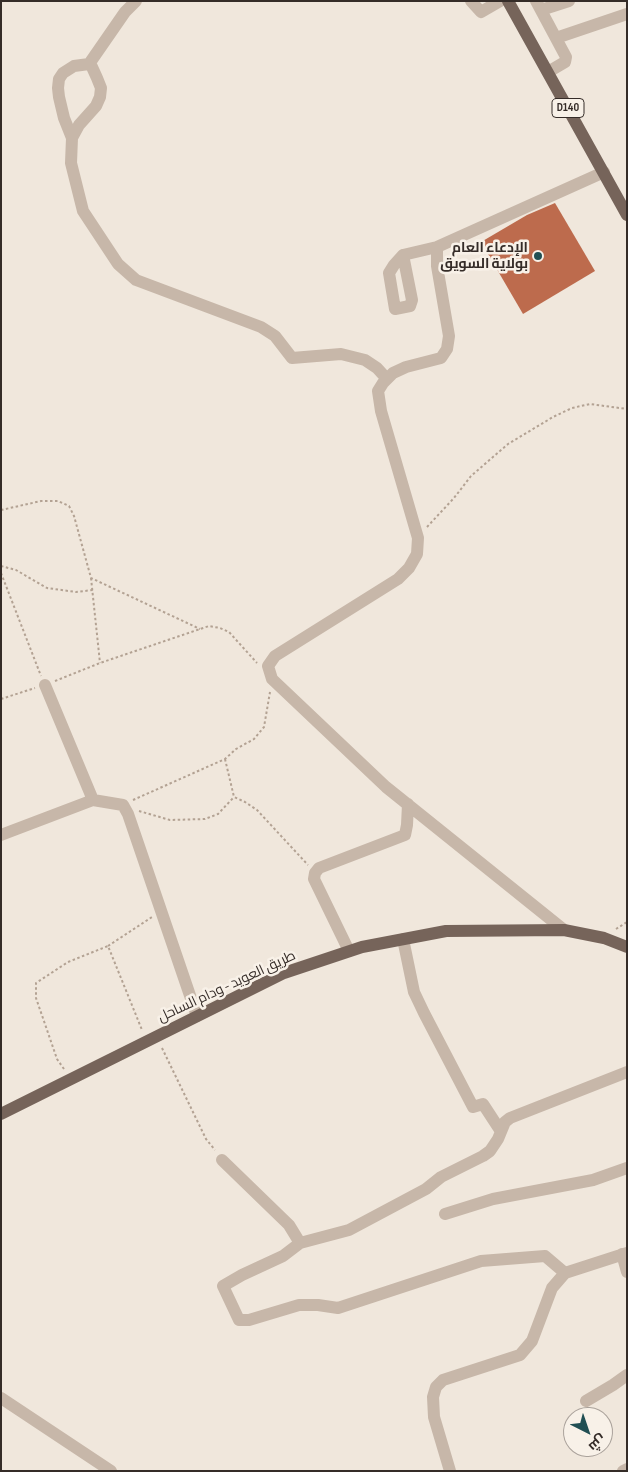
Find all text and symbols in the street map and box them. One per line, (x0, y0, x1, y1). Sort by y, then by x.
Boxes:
road number: D140 (552, 99, 584, 118)
place label: الإدعاء العام بولاية السويق (440, 240, 528, 272)
marker: الإدعاء العام بولاية السويق (532, 250, 544, 262)
street label: طريق العويد - ودام الساحل (155, 948, 299, 1026)
north arrow (563, 1407, 613, 1457)
text: ش (585, 1431, 610, 1455)

